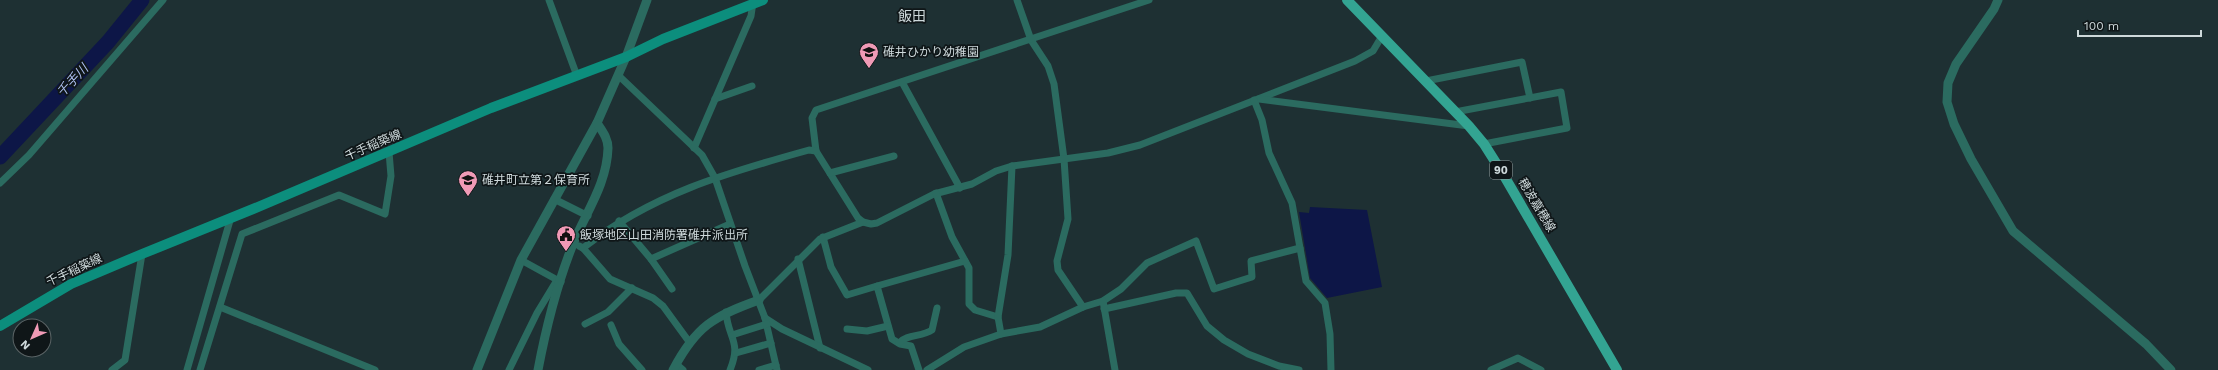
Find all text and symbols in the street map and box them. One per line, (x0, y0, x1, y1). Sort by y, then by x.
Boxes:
district label: 飯田 (898, 8, 926, 24)
scale bar (2078, 12, 2201, 38)
text: 100 m (2084, 19, 2119, 33)
school or university icon: 碓井ひかり幼稚園 (858, 41, 880, 69)
place label: 碓井ひかり幼稚園 (883, 45, 979, 59)
water label: 千手川 (54, 60, 93, 100)
street label: 千手稲築線 (343, 127, 403, 163)
road number: 90 (1490, 161, 1512, 179)
school or university icon: 碓井町立第２保育所 (457, 169, 479, 197)
place label: 碓井町立第２保育所 (482, 173, 590, 187)
street label: 穂波嘉穂線 (1516, 176, 1558, 234)
public building icon: 飯塚地区山田消防署碓井派出所 (555, 224, 577, 252)
place label: 飯塚地区山田消防署碓井派出所 (580, 228, 748, 242)
street label: 千手稲築線 (44, 251, 104, 289)
north arrow (12, 318, 52, 358)
text: N (18, 337, 33, 352)

